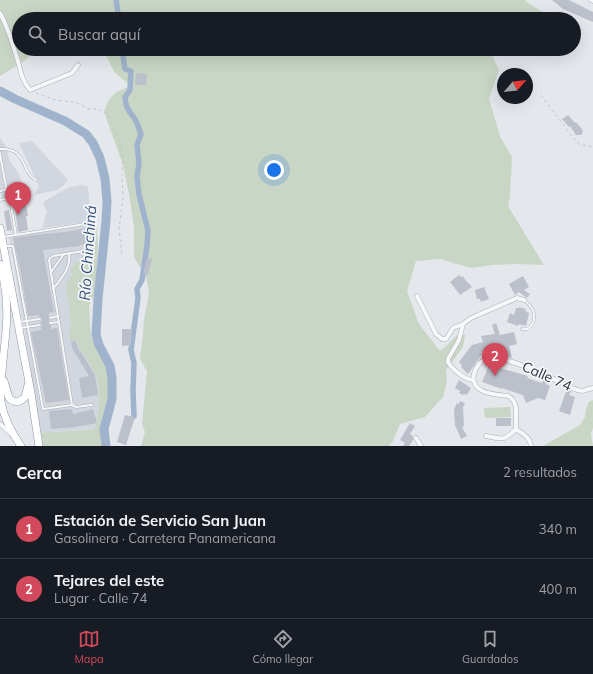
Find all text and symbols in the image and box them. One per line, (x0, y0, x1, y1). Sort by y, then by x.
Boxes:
search box (12, 12, 581, 56)
icon: search (26, 23, 48, 45)
text: Buscar aquí (58, 25, 140, 44)
north arrow (497, 68, 533, 104)
your location (264, 160, 284, 180)
pin: 1 (5, 182, 31, 215)
water label: Río Chinchiná (75, 205, 100, 301)
pin: 2 (482, 343, 508, 376)
street label: Calle 74 (519, 357, 575, 395)
text: Cerca (16, 462, 62, 483)
text: 2 resultados (503, 464, 577, 480)
text: Estación de Servicio San Juan (54, 511, 266, 530)
text: 1 (25, 521, 33, 537)
text: 340 m (539, 521, 577, 537)
text: Gasolinera · Carretera Panamericana (54, 530, 276, 546)
text: Tejares del este (54, 571, 164, 590)
text: 2 (25, 581, 33, 597)
text: 400 m (539, 581, 577, 597)
text: Lugar · Calle 74 (54, 590, 147, 606)
tab: Mapa (74, 628, 104, 666)
tab: Cómo llegar (253, 628, 313, 666)
tab: Guardados (462, 628, 519, 666)

